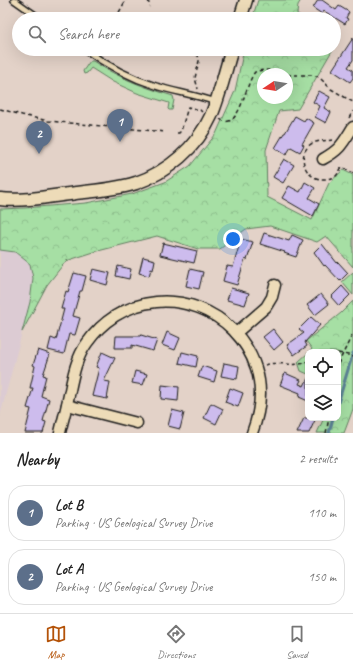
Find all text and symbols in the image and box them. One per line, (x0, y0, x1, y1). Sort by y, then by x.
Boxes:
search box (12, 12, 341, 56)
icon: search (26, 23, 48, 45)
text: Search here (58, 25, 119, 44)
north arrow (257, 68, 293, 104)
pin: 1 (107, 109, 133, 142)
pin: 2 (26, 121, 52, 154)
your location (223, 229, 243, 249)
map controls (305, 349, 341, 421)
button: locate (305, 349, 341, 385)
button: layers (305, 385, 341, 421)
text: Nearby (16, 449, 59, 470)
text: 2 results (299, 451, 337, 467)
text: Lot B (55, 496, 83, 515)
text: 1 (27, 505, 33, 521)
text: 110 m (308, 505, 336, 521)
text: Parking · US Geological Survey Drive (55, 515, 213, 531)
text: Lot A (55, 560, 83, 579)
text: 2 (27, 569, 33, 585)
text: 150 m (308, 569, 336, 585)
text: Parking · US Geological Survey Drive (55, 579, 213, 595)
tab: Map (45, 623, 67, 661)
tab: Directions (157, 623, 196, 661)
tab: Saved (286, 623, 308, 661)

